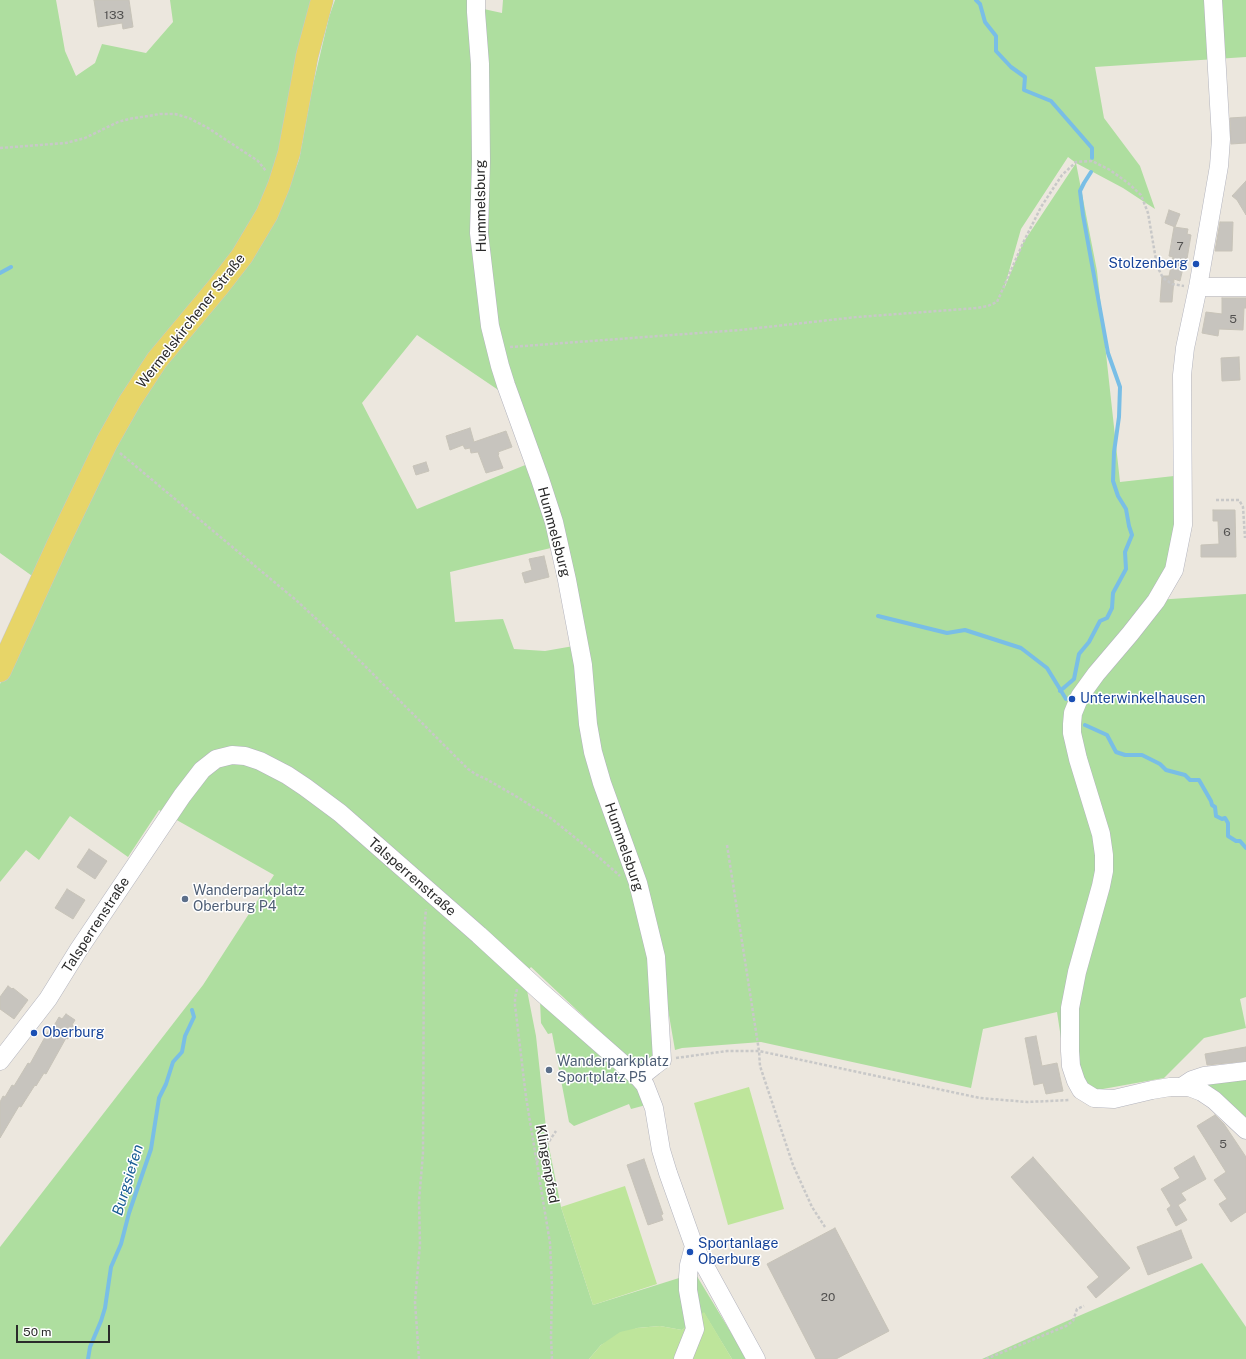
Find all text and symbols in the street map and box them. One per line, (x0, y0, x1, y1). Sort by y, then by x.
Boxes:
house number: 133 (104, 8, 124, 22)
street label: Hummelsburg (472, 160, 490, 252)
house number: 7 (1176, 239, 1184, 253)
street label: Wermelskirchener Straße (133, 250, 249, 392)
place label: Stolzenberg (1108, 256, 1188, 272)
marker: Stolzenberg (1191, 259, 1201, 269)
house number: 5 (1229, 312, 1237, 326)
street label: Hummelsburg (534, 485, 574, 579)
house number: 6 (1223, 525, 1231, 539)
place label: Unterwinkelhausen (1080, 691, 1206, 707)
marker: Unterwinkelhausen (1067, 694, 1077, 704)
street label: Hummelsburg (601, 800, 647, 894)
street label: Talsperrenstraße (365, 834, 459, 920)
street label: Talsperrenstraße (59, 874, 133, 976)
place label: Wanderparkplatz Oberburg P4 (193, 883, 305, 916)
marker: Wanderparkplatz Oberburg P4 (180, 894, 190, 904)
place label: Oberburg (42, 1025, 104, 1041)
marker: Oberburg (29, 1028, 39, 1038)
place label: Wanderparkplatz Sportplatz P5 (557, 1054, 669, 1086)
marker: Wanderparkplatz Sportplatz P5 (544, 1065, 554, 1075)
street label: Klingenpfad (532, 1123, 562, 1205)
house number: 5 (1219, 1137, 1227, 1151)
water label: Burgsiefen (109, 1142, 147, 1218)
place label: Sportanlage Oberburg (698, 1236, 778, 1268)
marker: Sportanlage Oberburg (685, 1247, 695, 1257)
house number: 20 (821, 1290, 835, 1304)
scale bar (18, 1317, 112, 1343)
text: 50 m (23, 1325, 51, 1339)

